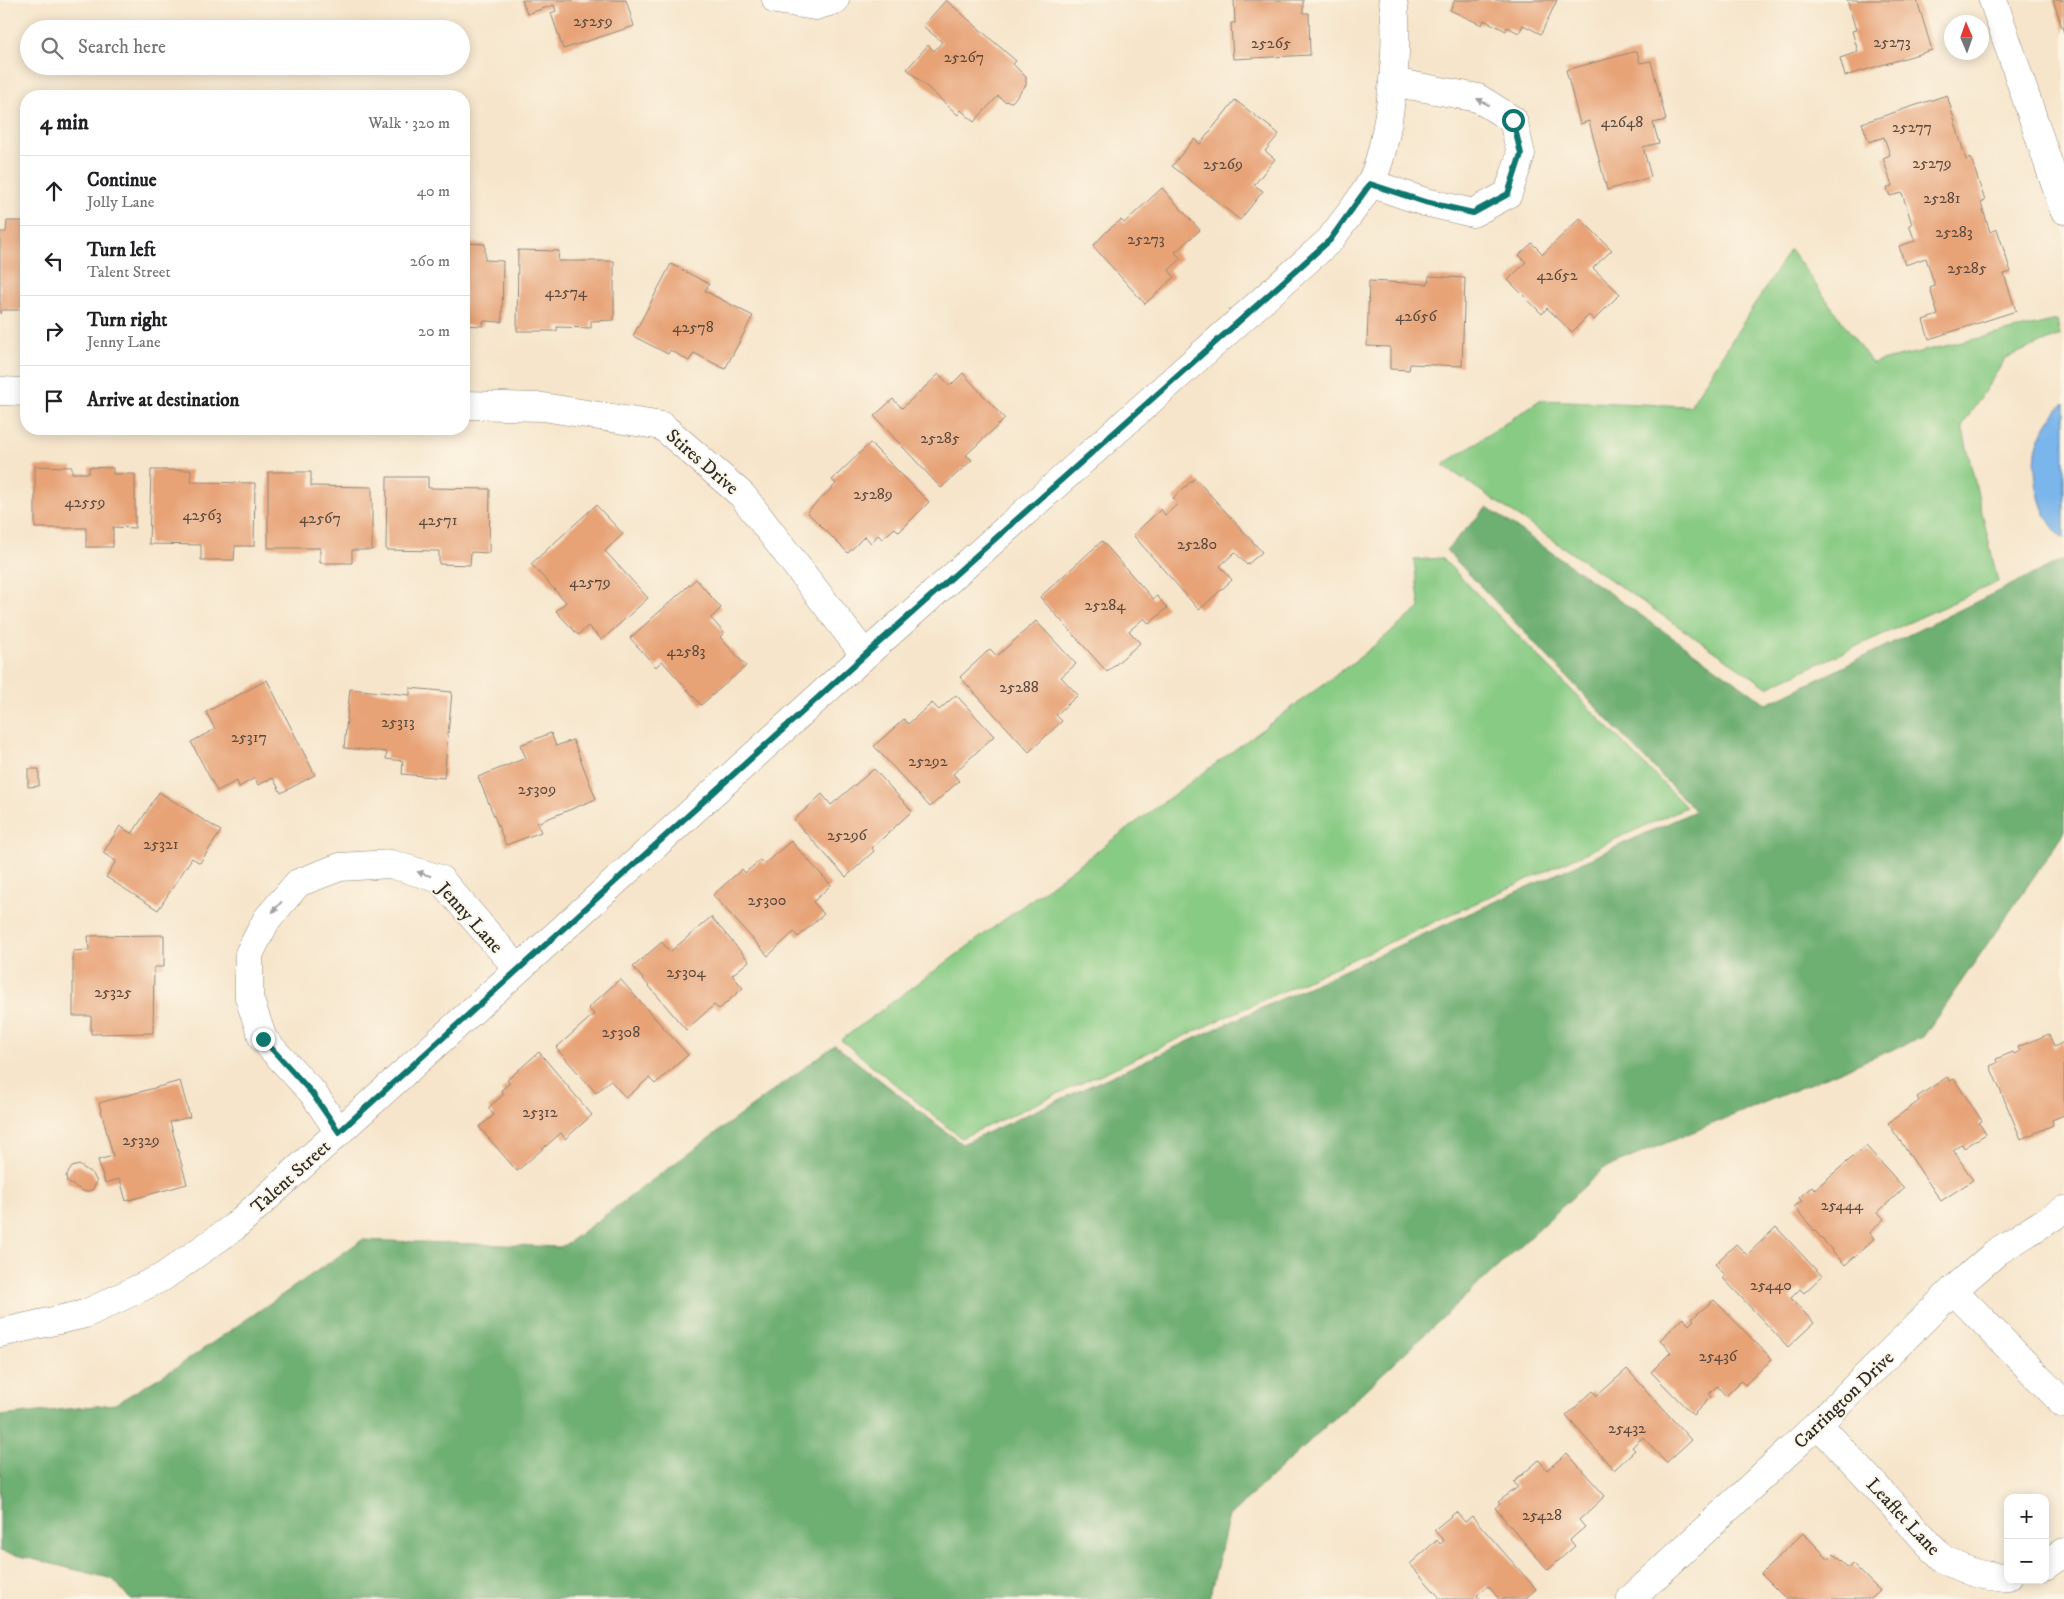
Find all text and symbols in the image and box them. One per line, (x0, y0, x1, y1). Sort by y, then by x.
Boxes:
house number: 25259 (573, 11, 613, 31)
north arrow (1944, 15, 1989, 60)
search box (20, 20, 470, 75)
house number: 25273 (1873, 32, 1911, 52)
house number: 25265 (1251, 33, 1291, 53)
icon: search (38, 34, 66, 62)
text: Search here (78, 36, 166, 59)
house number: 25267 (944, 47, 984, 67)
one-way arrow (1476, 97, 1490, 106)
route start (1502, 109, 1525, 132)
text: 4 min (40, 110, 89, 136)
house number: 42648 (1601, 112, 1643, 132)
text: Walk · 320 m (368, 113, 450, 133)
house number: 25277 (1892, 117, 1932, 137)
house number: 25279 (1912, 153, 1952, 173)
house number: 25269 (1203, 154, 1243, 174)
text: Continue (87, 169, 157, 192)
icon: ahead (40, 177, 68, 205)
text: 40 m (417, 181, 450, 201)
house number: 25281 (1923, 188, 1961, 208)
text: Jolly Lane (87, 192, 154, 212)
house number: 25283 (1935, 222, 1973, 242)
house number: 25273 (1127, 229, 1165, 249)
text: Turn left (87, 239, 156, 262)
icon: left (40, 247, 68, 275)
text: 260 m (410, 251, 450, 271)
house number: 25285 (1947, 258, 1987, 278)
text: Talent Street (87, 262, 171, 282)
house number: 42652 (1536, 265, 1578, 285)
house number: 42574 (545, 282, 588, 302)
house number: 42656 (1395, 306, 1438, 326)
text: Turn right (87, 309, 167, 332)
icon: right (40, 317, 68, 345)
house number: 42578 (672, 317, 714, 337)
text: 20 m (418, 321, 450, 341)
text: Jenny Lane (87, 332, 161, 352)
icon: arrive (40, 387, 68, 415)
text: Arrive at destination (87, 389, 239, 412)
street label: Stires Drive (661, 424, 743, 500)
house number: 25285 (920, 428, 960, 448)
house number: 25289 (853, 484, 893, 504)
house number: 42559 (65, 492, 105, 512)
house number: 42563 (182, 505, 222, 525)
house number: 42567 (299, 508, 341, 528)
house number: 42571 (418, 510, 458, 530)
house number: 25280 (1177, 534, 1217, 554)
house number: 42579 (569, 572, 611, 592)
house number: 25284 (1085, 595, 1126, 615)
house number: 42583 (667, 641, 705, 661)
house number: 25288 (999, 677, 1039, 697)
house number: 25313 (381, 712, 415, 732)
house number: 25317 (231, 727, 267, 747)
house number: 25292 (908, 751, 948, 771)
house number: 25309 (518, 779, 556, 799)
house number: 25296 (827, 825, 868, 845)
house number: 25321 (143, 834, 179, 854)
one-way arrow (416, 870, 431, 878)
street label: Jenny Lane (431, 876, 508, 958)
house number: 25300 (748, 890, 786, 910)
one-way arrow (272, 901, 283, 913)
house number: 25304 (666, 962, 707, 982)
house number: 25325 (94, 982, 132, 1002)
house number: 25308 (602, 1022, 640, 1042)
route end (252, 1028, 275, 1051)
house number: 25312 (522, 1102, 558, 1122)
house number: 25329 (122, 1130, 160, 1150)
street label: Talent Street (246, 1135, 336, 1219)
house number: 25444 (1821, 1195, 1864, 1215)
house number: 25440 (1750, 1275, 1792, 1295)
house number: 25436 (1699, 1346, 1738, 1366)
street label: Carrington Drive (1789, 1346, 1899, 1454)
house number: 25432 (1608, 1418, 1646, 1438)
street label: Leaflet Lane (1861, 1473, 1945, 1561)
map controls (2004, 1494, 2049, 1584)
button: + (2004, 1494, 2049, 1539)
house number: 25428 (1522, 1505, 1562, 1525)
button: − (2004, 1539, 2049, 1584)

